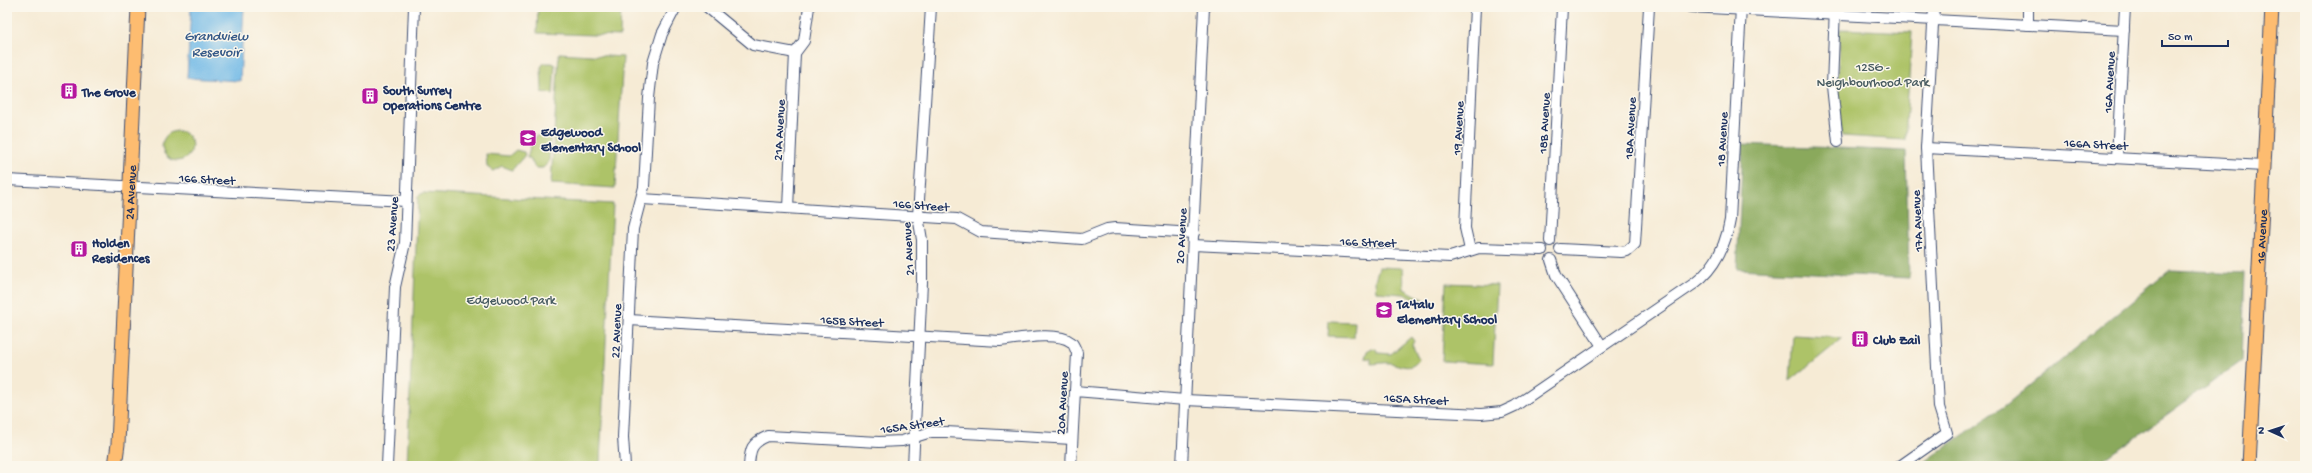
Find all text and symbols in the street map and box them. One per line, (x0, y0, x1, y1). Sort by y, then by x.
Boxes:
scale bar (2162, 22, 2228, 48)
water label: Grandview Resevoir (184, 29, 249, 62)
text: 50 m (2168, 31, 2193, 45)
street label: 16A Avenue (2101, 51, 2120, 114)
park label: 125G - Neighbourhood Park (1817, 61, 1931, 91)
building icon: The Grove (59, 81, 79, 101)
place label: South Surrey Operations Centre (383, 84, 483, 115)
place label: The Grove (81, 86, 137, 101)
building icon: South Surrey Operations Centre (360, 86, 380, 106)
street label: 18B Avenue (1536, 92, 1555, 155)
street label: 18A Avenue (1622, 96, 1641, 161)
street label: 21A Avenue (771, 99, 790, 161)
street label: 19 Avenue (1451, 101, 1468, 156)
street label: 18 Avenue (1715, 111, 1732, 168)
place label: Edgewood Elementary School (541, 126, 641, 156)
school or university icon: Edgewood Elementary School (518, 128, 538, 148)
street label: 166A Street (2063, 136, 2130, 155)
street label: 24 Avenue (123, 165, 141, 220)
street label: 166 Street (177, 171, 237, 190)
street label: 17A Avenue (1909, 189, 1928, 253)
street label: 23 Avenue (384, 196, 403, 252)
street label: 166 Street (891, 197, 951, 216)
street label: 20 Avenue (1174, 208, 1191, 264)
street label: 16 Avenue (2254, 209, 2272, 265)
street label: 21 Avenue (900, 221, 919, 276)
street label: 166 Street (1339, 235, 1398, 252)
place label: Holden Residences (91, 237, 151, 267)
building icon: Holden Residences (69, 239, 89, 259)
park label: Edgewood Park (467, 294, 557, 309)
place label: Ta'talu Elementary School (1396, 298, 1497, 328)
school or university icon: Ta'talu Elementary School (1374, 300, 1394, 320)
street label: 22 Avenue (609, 303, 626, 359)
street label: 165B Street (819, 313, 885, 332)
building icon: Club Zail (1850, 329, 1870, 349)
place label: Club Zail (1872, 334, 1920, 349)
street label: 20A Avenue (1054, 371, 1073, 435)
street label: 165A Street (1382, 391, 1450, 410)
north arrow (2250, 411, 2290, 451)
street label: 165A Street (879, 414, 947, 439)
text: N (2256, 427, 2268, 434)

